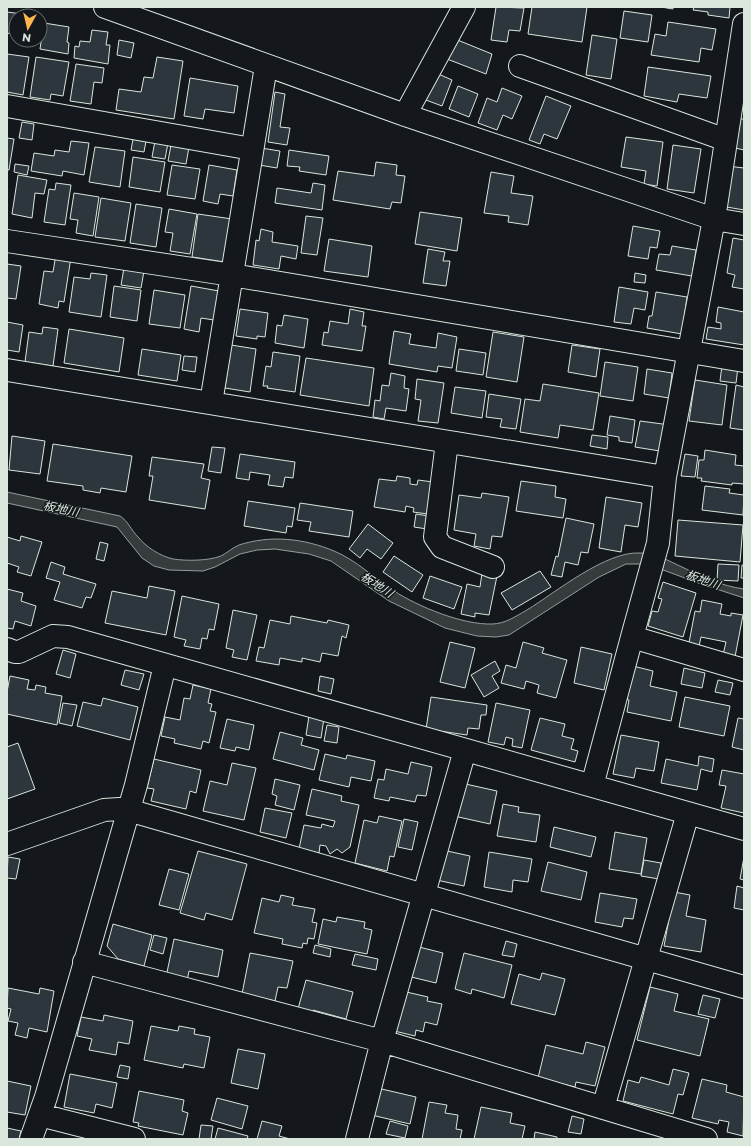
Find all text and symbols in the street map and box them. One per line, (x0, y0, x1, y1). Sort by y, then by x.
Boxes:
north arrow (8, 8, 48, 48)
text: N (21, 30, 32, 45)
water label: 板地川 (42, 497, 82, 520)
water label: 板地川 (684, 567, 725, 593)
water label: 板地川 (358, 568, 398, 602)

